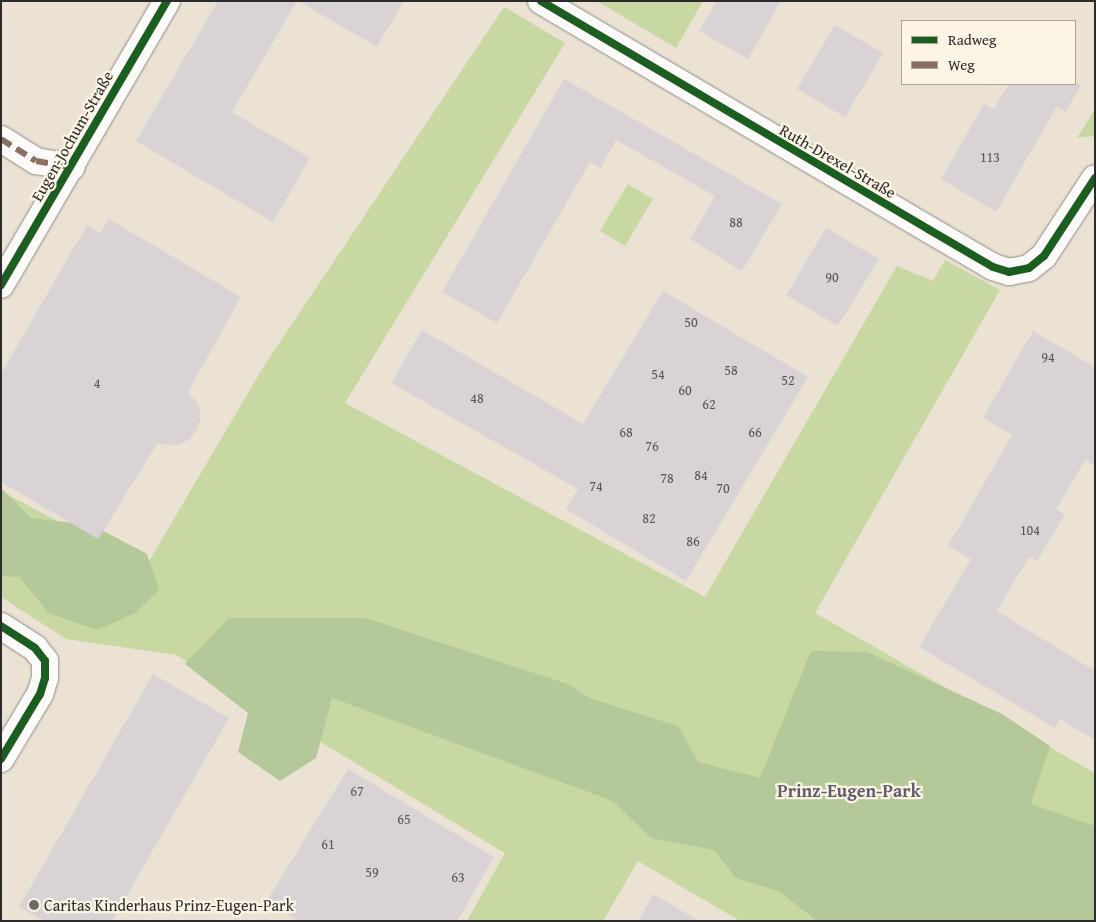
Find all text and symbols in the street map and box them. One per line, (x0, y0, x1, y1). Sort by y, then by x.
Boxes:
legend (901, 20, 1076, 85)
text: Radweg (948, 29, 997, 50)
text: Weg (948, 54, 975, 75)
street label: Eugen-Jochum-Straße (27, 67, 117, 205)
street label: Ruth-Drexel-Straße (776, 120, 900, 202)
house number: 113 (980, 149, 1000, 165)
house number: 88 (729, 214, 743, 230)
house number: 90 (825, 269, 839, 285)
house number: 50 (684, 314, 698, 330)
house number: 94 (1041, 349, 1055, 365)
house number: 58 (724, 362, 738, 378)
house number: 54 (651, 366, 665, 382)
house number: 52 (781, 372, 795, 388)
house number: 4 (94, 375, 100, 391)
house number: 60 (678, 382, 692, 398)
house number: 48 (470, 390, 484, 406)
house number: 62 (702, 396, 716, 412)
house number: 68 (619, 424, 633, 440)
house number: 66 (748, 424, 762, 440)
house number: 76 (645, 438, 659, 454)
house number: 84 (694, 467, 708, 483)
house number: 78 (660, 470, 674, 486)
house number: 74 (589, 478, 603, 494)
house number: 70 (716, 480, 730, 496)
house number: 82 (642, 510, 656, 526)
house number: 104 (1020, 522, 1040, 538)
house number: 86 (686, 533, 700, 549)
district label: Prinz-Eugen-Park (777, 780, 921, 802)
house number: 67 (350, 783, 364, 799)
house number: 65 (397, 811, 411, 827)
house number: 61 (321, 836, 335, 852)
house number: 59 (365, 864, 379, 880)
house number: 63 (451, 869, 465, 885)
place label: Caritas Kinderhaus Prinz-Eugen-Park (44, 895, 294, 915)
marker: Caritas Kinderhaus Prinz-Eugen-Park (28, 899, 40, 911)

